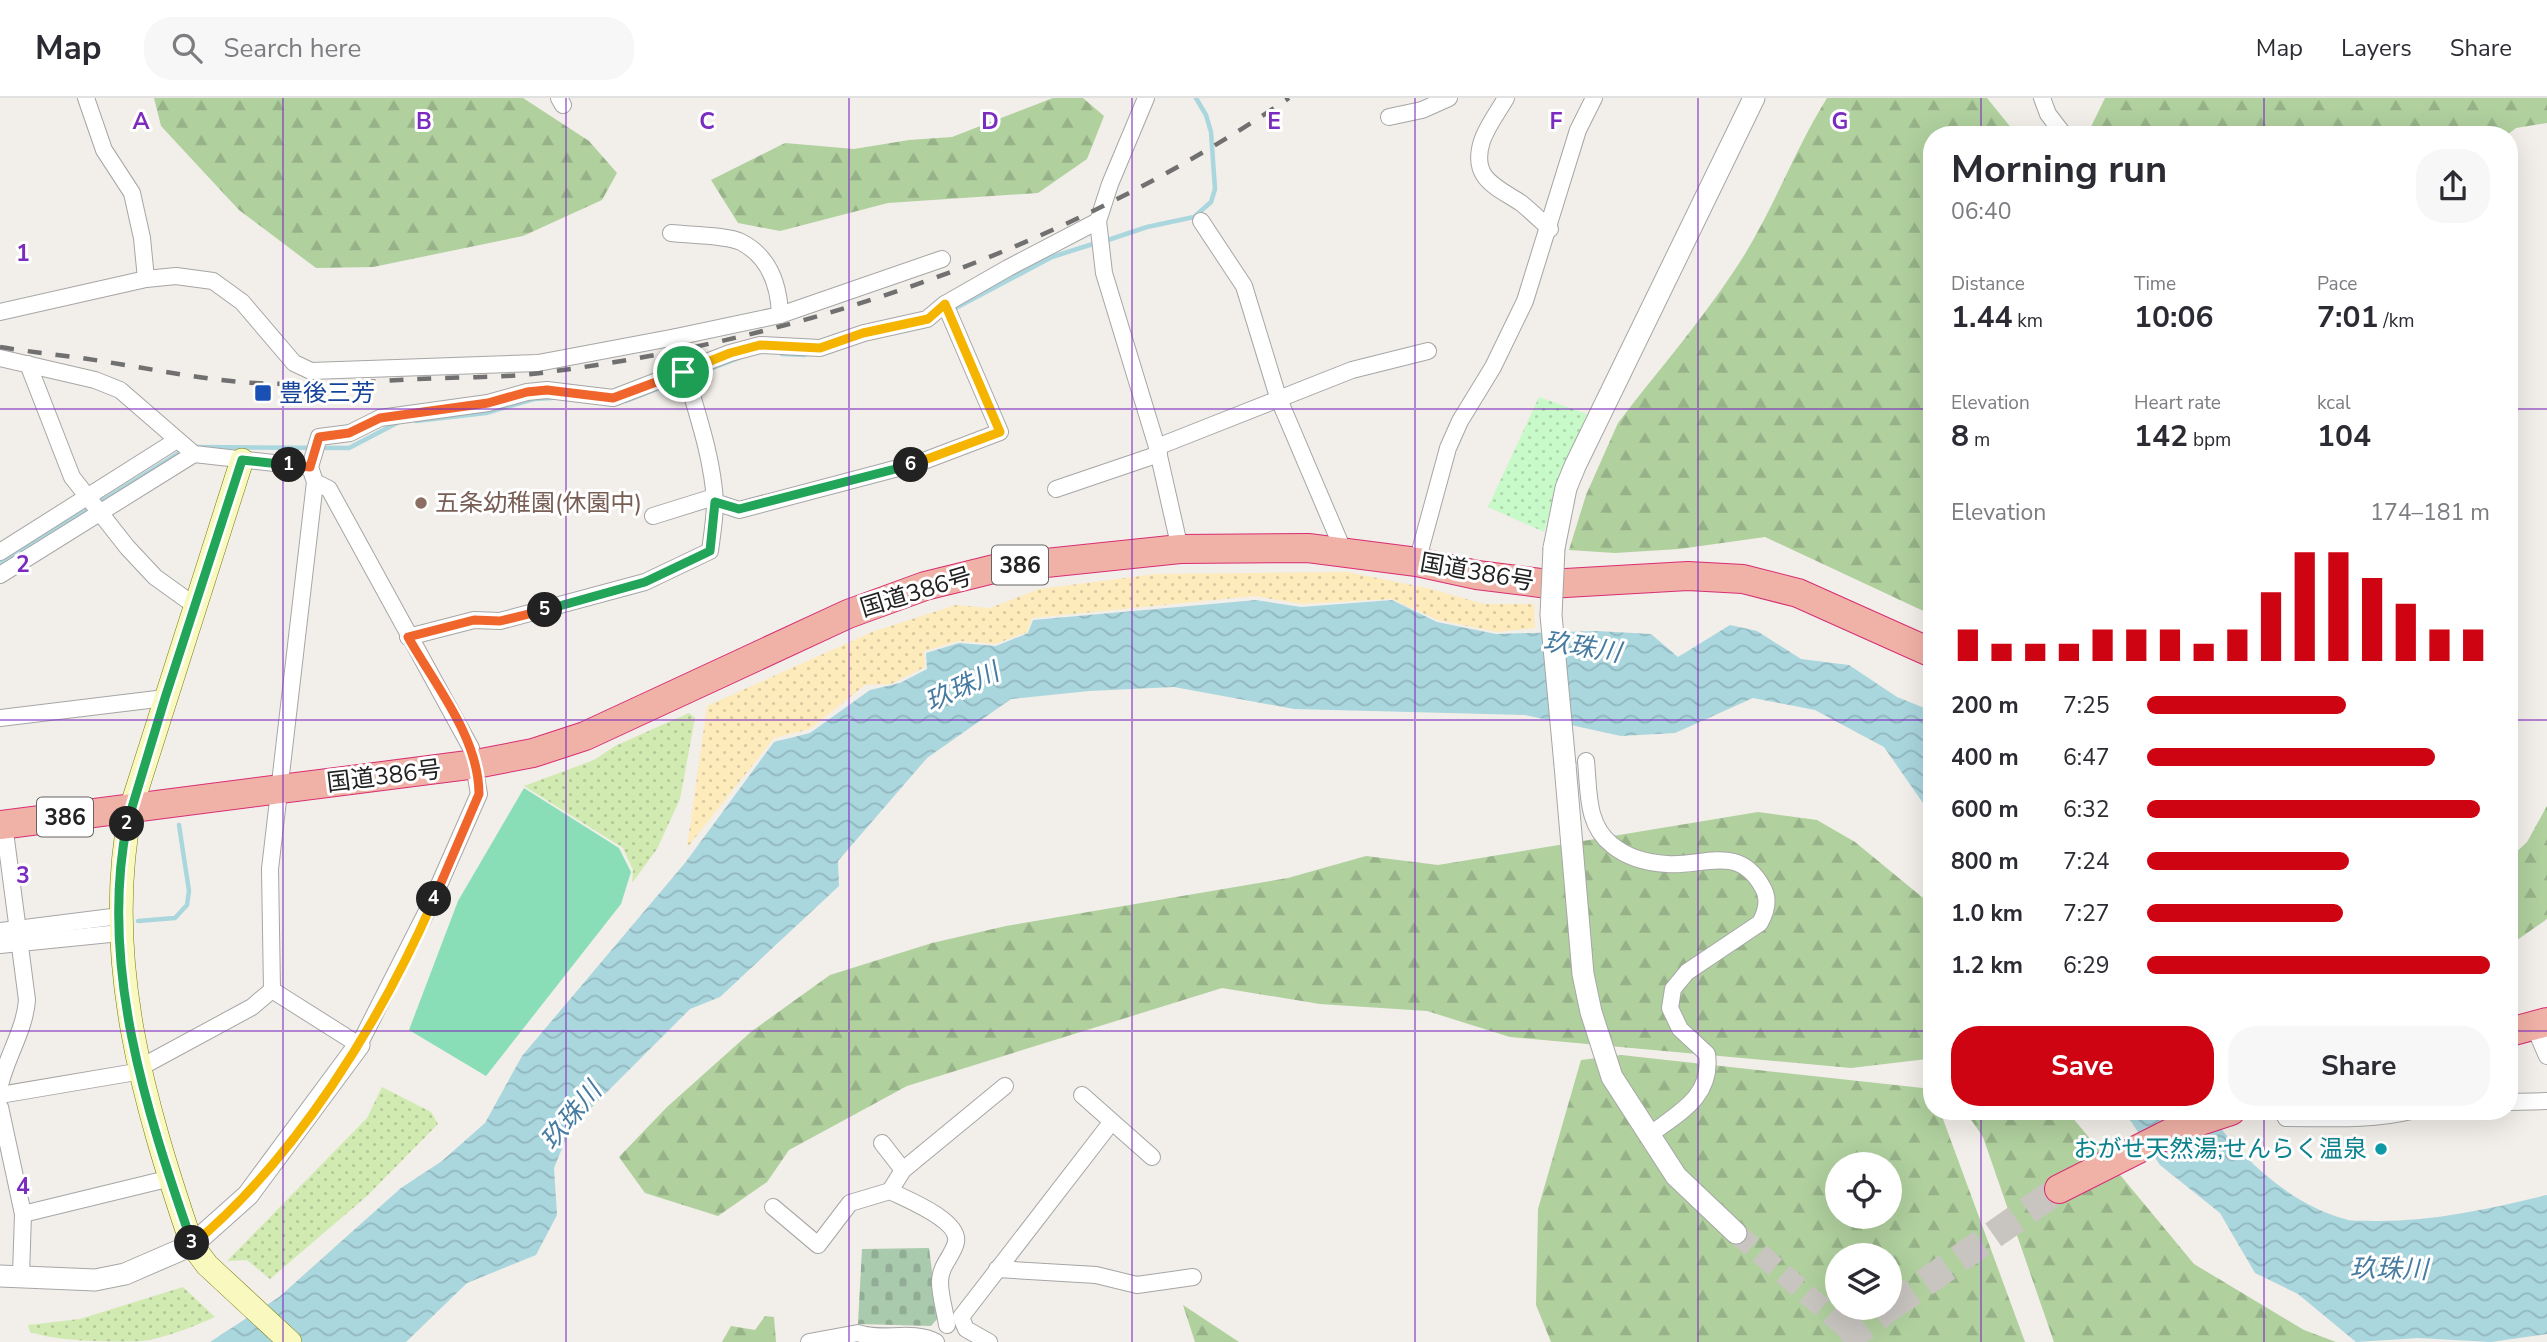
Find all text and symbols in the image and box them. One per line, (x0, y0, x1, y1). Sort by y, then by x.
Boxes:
search box (144, 17, 634, 80)
text: Map (35, 26, 102, 71)
icon: search (168, 29, 206, 67)
text: Search here (224, 31, 361, 66)
text: Map (2256, 32, 2303, 64)
text: Layers (2341, 32, 2412, 64)
text: Share (2450, 32, 2512, 64)
text: A (132, 106, 150, 137)
text: B (416, 106, 432, 137)
text: C (699, 106, 715, 137)
text: D (981, 106, 999, 137)
text: E (1267, 106, 1281, 137)
text: F (1550, 106, 1563, 137)
text: G (1832, 106, 1848, 137)
text: Morning run (1951, 144, 2167, 195)
button: share (2416, 149, 2490, 223)
text: 06:40 (1951, 196, 2011, 227)
text: 1 (16, 238, 30, 269)
text: Distance (1951, 271, 2025, 297)
text: Time (2134, 271, 2176, 297)
text: Pace (2317, 271, 2357, 297)
text: 1.44 (1951, 297, 2012, 338)
text: 10:06 (2134, 297, 2213, 338)
text: 7:01 (2317, 297, 2378, 338)
text: km (2012, 308, 2043, 334)
text: /km (2378, 308, 2414, 334)
pin (653, 342, 713, 402)
icon: arrive (664, 353, 702, 391)
place label: 豊後三芳 (279, 377, 375, 409)
marker: 豊後三芳 (253, 383, 273, 403)
text: Elevation (1951, 390, 2030, 416)
text: Heart rate (2134, 390, 2221, 416)
text: kcal (2317, 390, 2351, 416)
text: 8 (1951, 416, 1969, 457)
text: 142 (2134, 416, 2188, 457)
text: 104 (2317, 416, 2371, 457)
text: m (1969, 427, 1990, 453)
text: bpm (2188, 427, 2231, 453)
pin: 1 (272, 448, 306, 482)
pin: 6 (894, 448, 928, 482)
text: 1 (283, 451, 294, 477)
text: 6 (905, 451, 916, 477)
place label: 五条幼稚園(休園中) (435, 487, 642, 519)
marker: 五条幼稚園(休園中) (413, 495, 429, 511)
text: Elevation (1951, 497, 2046, 528)
text: 174–181 m (2370, 497, 2490, 528)
road number: 386 (992, 545, 1048, 584)
street label: 国道386号 (1417, 546, 1537, 598)
text: 2 (16, 549, 30, 580)
street label: 国道386号 (856, 560, 976, 624)
pin: 5 (528, 592, 562, 628)
text: 5 (539, 596, 550, 622)
water label: 玖珠川 (1541, 624, 1626, 671)
water label: 玖珠川 (919, 653, 1007, 719)
text: 200 m (1951, 690, 2019, 721)
text: 7:25 (2063, 690, 2110, 721)
text: 400 m (1951, 742, 2019, 773)
text: 6:47 (2063, 742, 2110, 773)
street label: 国道386号 (325, 753, 443, 799)
text: 600 m (1951, 794, 2019, 825)
text: 6:32 (2063, 794, 2110, 825)
road number: 386 (37, 797, 93, 836)
pin: 2 (110, 806, 144, 842)
text: 2 (121, 810, 132, 836)
text: 800 m (1951, 846, 2019, 877)
text: 7:24 (2063, 846, 2110, 877)
text: 3 (16, 860, 30, 891)
pin: 4 (416, 882, 452, 916)
text: 4 (428, 885, 439, 911)
text: 1.0 km (1951, 898, 2023, 929)
text: 7:27 (2063, 898, 2110, 929)
text: 1.2 km (1951, 950, 2023, 981)
text: 6:29 (2063, 950, 2110, 981)
button: Save (1951, 1026, 2214, 1106)
button: Share (2228, 1026, 2490, 1106)
water label: 玖珠川 (533, 1073, 611, 1157)
place label: おがせ天然湯;せんらく温泉 (2074, 1133, 2367, 1165)
marker: おがせ天然湯;せんらく温泉 (2373, 1141, 2389, 1157)
map controls (1825, 1152, 1902, 1320)
button: locate (1825, 1152, 1902, 1229)
text: 4 (16, 1171, 30, 1202)
pin: 3 (174, 1226, 210, 1260)
text: 3 (186, 1229, 197, 1255)
button: layers (1825, 1243, 1902, 1320)
water label: 玖珠川 (2350, 1251, 2431, 1287)

